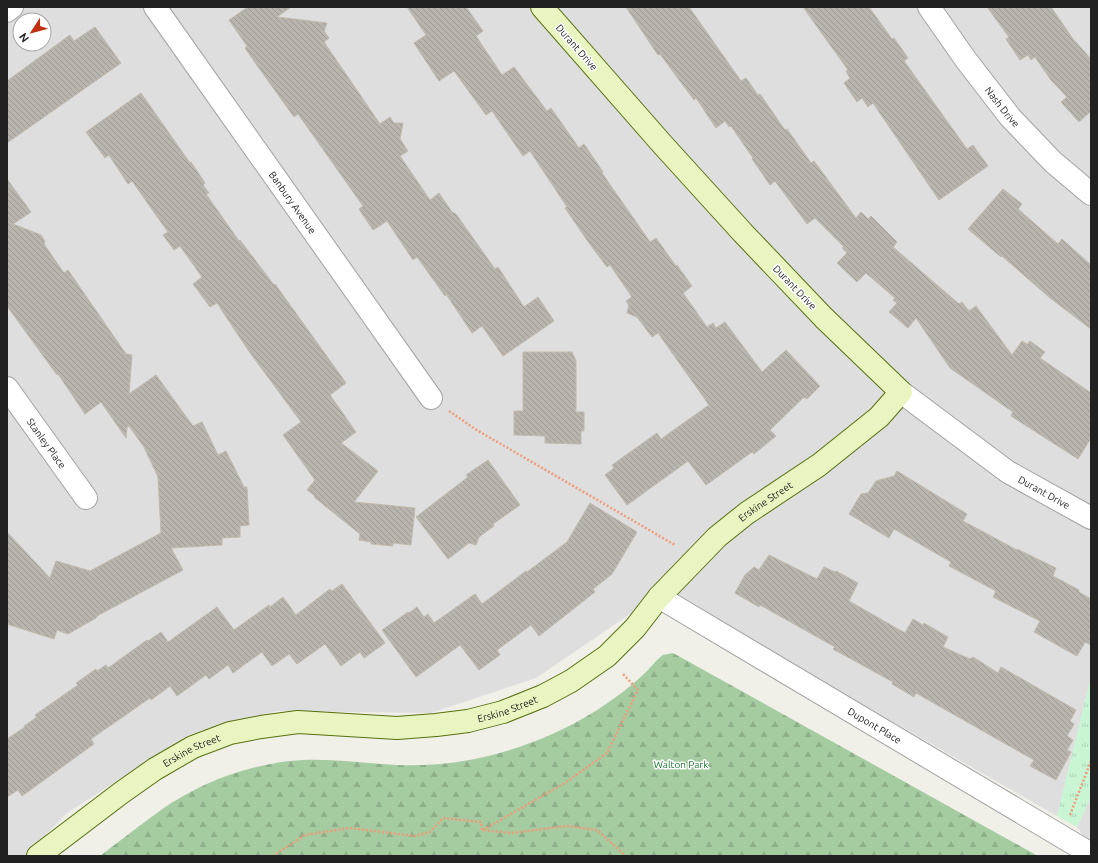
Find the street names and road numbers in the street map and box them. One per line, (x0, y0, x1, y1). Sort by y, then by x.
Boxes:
street label: Durant Drive (554, 22, 600, 73)
street label: Nash Drive (983, 85, 1022, 129)
street label: Banbury Avenue (267, 169, 318, 236)
street label: Durant Drive (771, 263, 818, 312)
street label: Stanley Place (25, 416, 68, 471)
street label: Durant Drive (1016, 474, 1072, 511)
street label: Erskine Street (736, 479, 795, 524)
street label: Erskine Street (476, 694, 539, 724)
street label: Dupont Place (846, 706, 903, 746)
street label: Erskine Street (161, 732, 222, 769)

